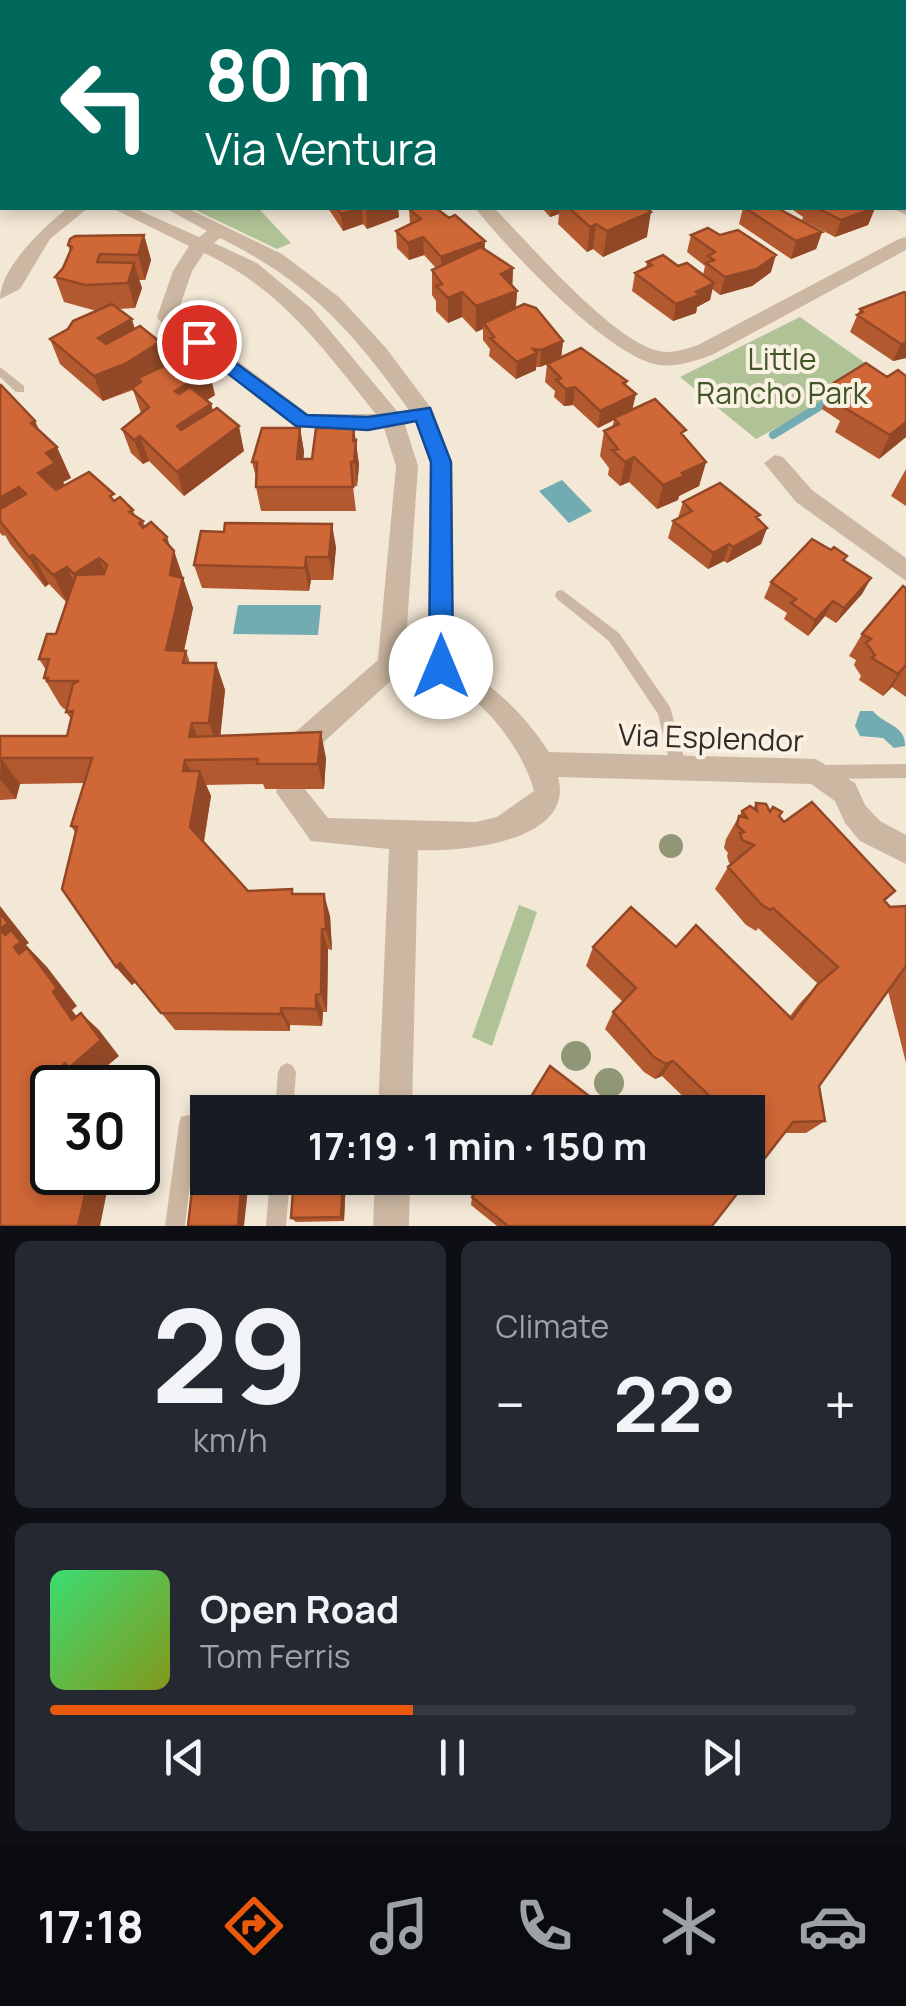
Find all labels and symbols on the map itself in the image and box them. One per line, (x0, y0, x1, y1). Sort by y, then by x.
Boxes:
pin (157, 300, 242, 385)
park label: Little Rancho Park (696, 338, 869, 413)
position arrow (389, 615, 493, 719)
street label: Via Esplendor (617, 713, 805, 761)
speed limit sign: 30 (30, 1065, 160, 1195)

